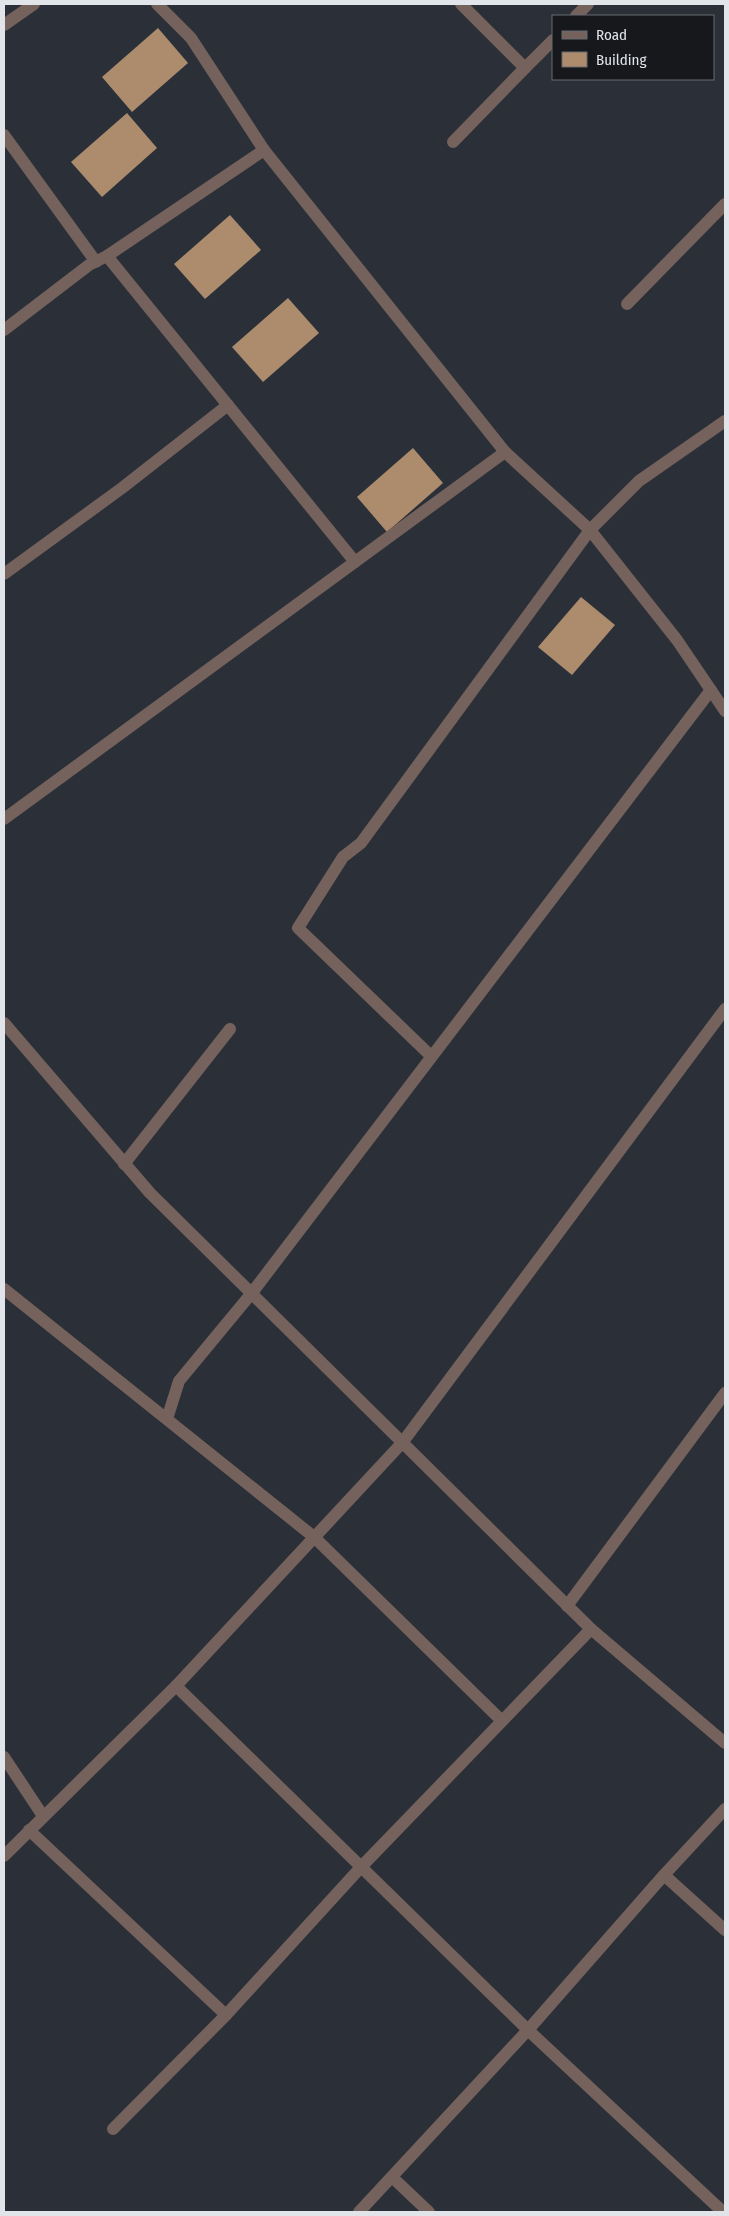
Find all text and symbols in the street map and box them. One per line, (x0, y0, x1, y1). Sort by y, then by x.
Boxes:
legend (552, 15, 714, 80)
text: Road (596, 26, 627, 44)
text: Building (596, 51, 647, 69)

